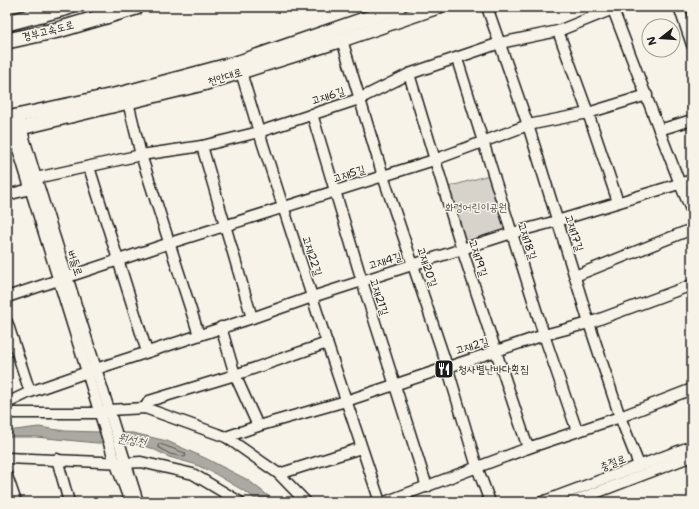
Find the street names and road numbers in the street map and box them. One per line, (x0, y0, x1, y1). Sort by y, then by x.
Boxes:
street label: 경부고속도로 (20, 17, 76, 45)
street label: 천안대로 (206, 65, 244, 89)
street label: 고재6길 (309, 84, 347, 108)
street label: 고재5길 (331, 162, 367, 186)
street label: 고재17길 (561, 212, 587, 254)
street label: 고재18길 (514, 220, 540, 262)
street label: 고재22길 (298, 234, 326, 278)
street label: 고재19길 (465, 237, 491, 279)
street label: 고재20길 (413, 245, 441, 289)
street label: 버들로 (64, 248, 86, 278)
street label: 고재4길 (366, 249, 404, 273)
street label: 고재21길 (366, 276, 392, 318)
street label: 고재2길 (453, 334, 491, 358)
street label: 충절로 (598, 451, 628, 475)

